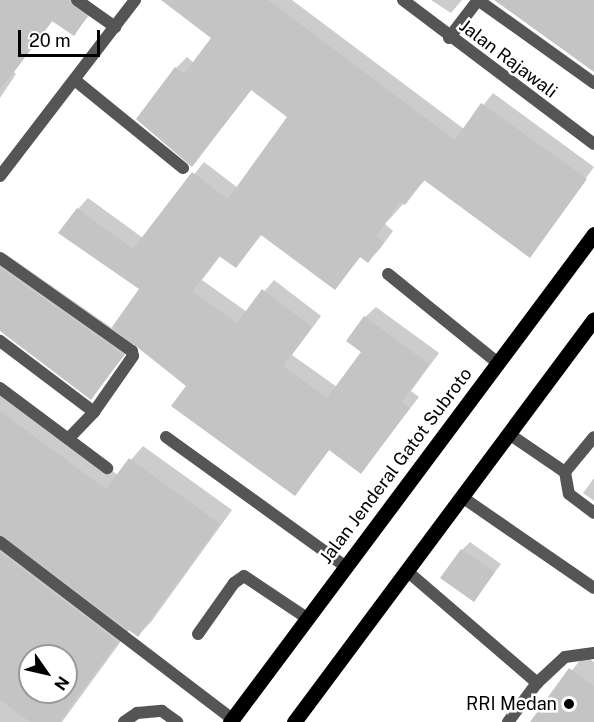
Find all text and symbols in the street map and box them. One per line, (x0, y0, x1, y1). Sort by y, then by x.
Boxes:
street label: Jalan Rajawali (455, 15, 561, 103)
scale bar (21, 18, 104, 56)
text: 20 m (29, 30, 71, 51)
street label: Jalan Jenderal Gatot Subroto (315, 364, 477, 568)
north arrow (18, 644, 78, 704)
text: N (50, 673, 73, 694)
place label: RRI Medan (466, 693, 557, 715)
marker: RRI Medan (562, 697, 576, 711)

